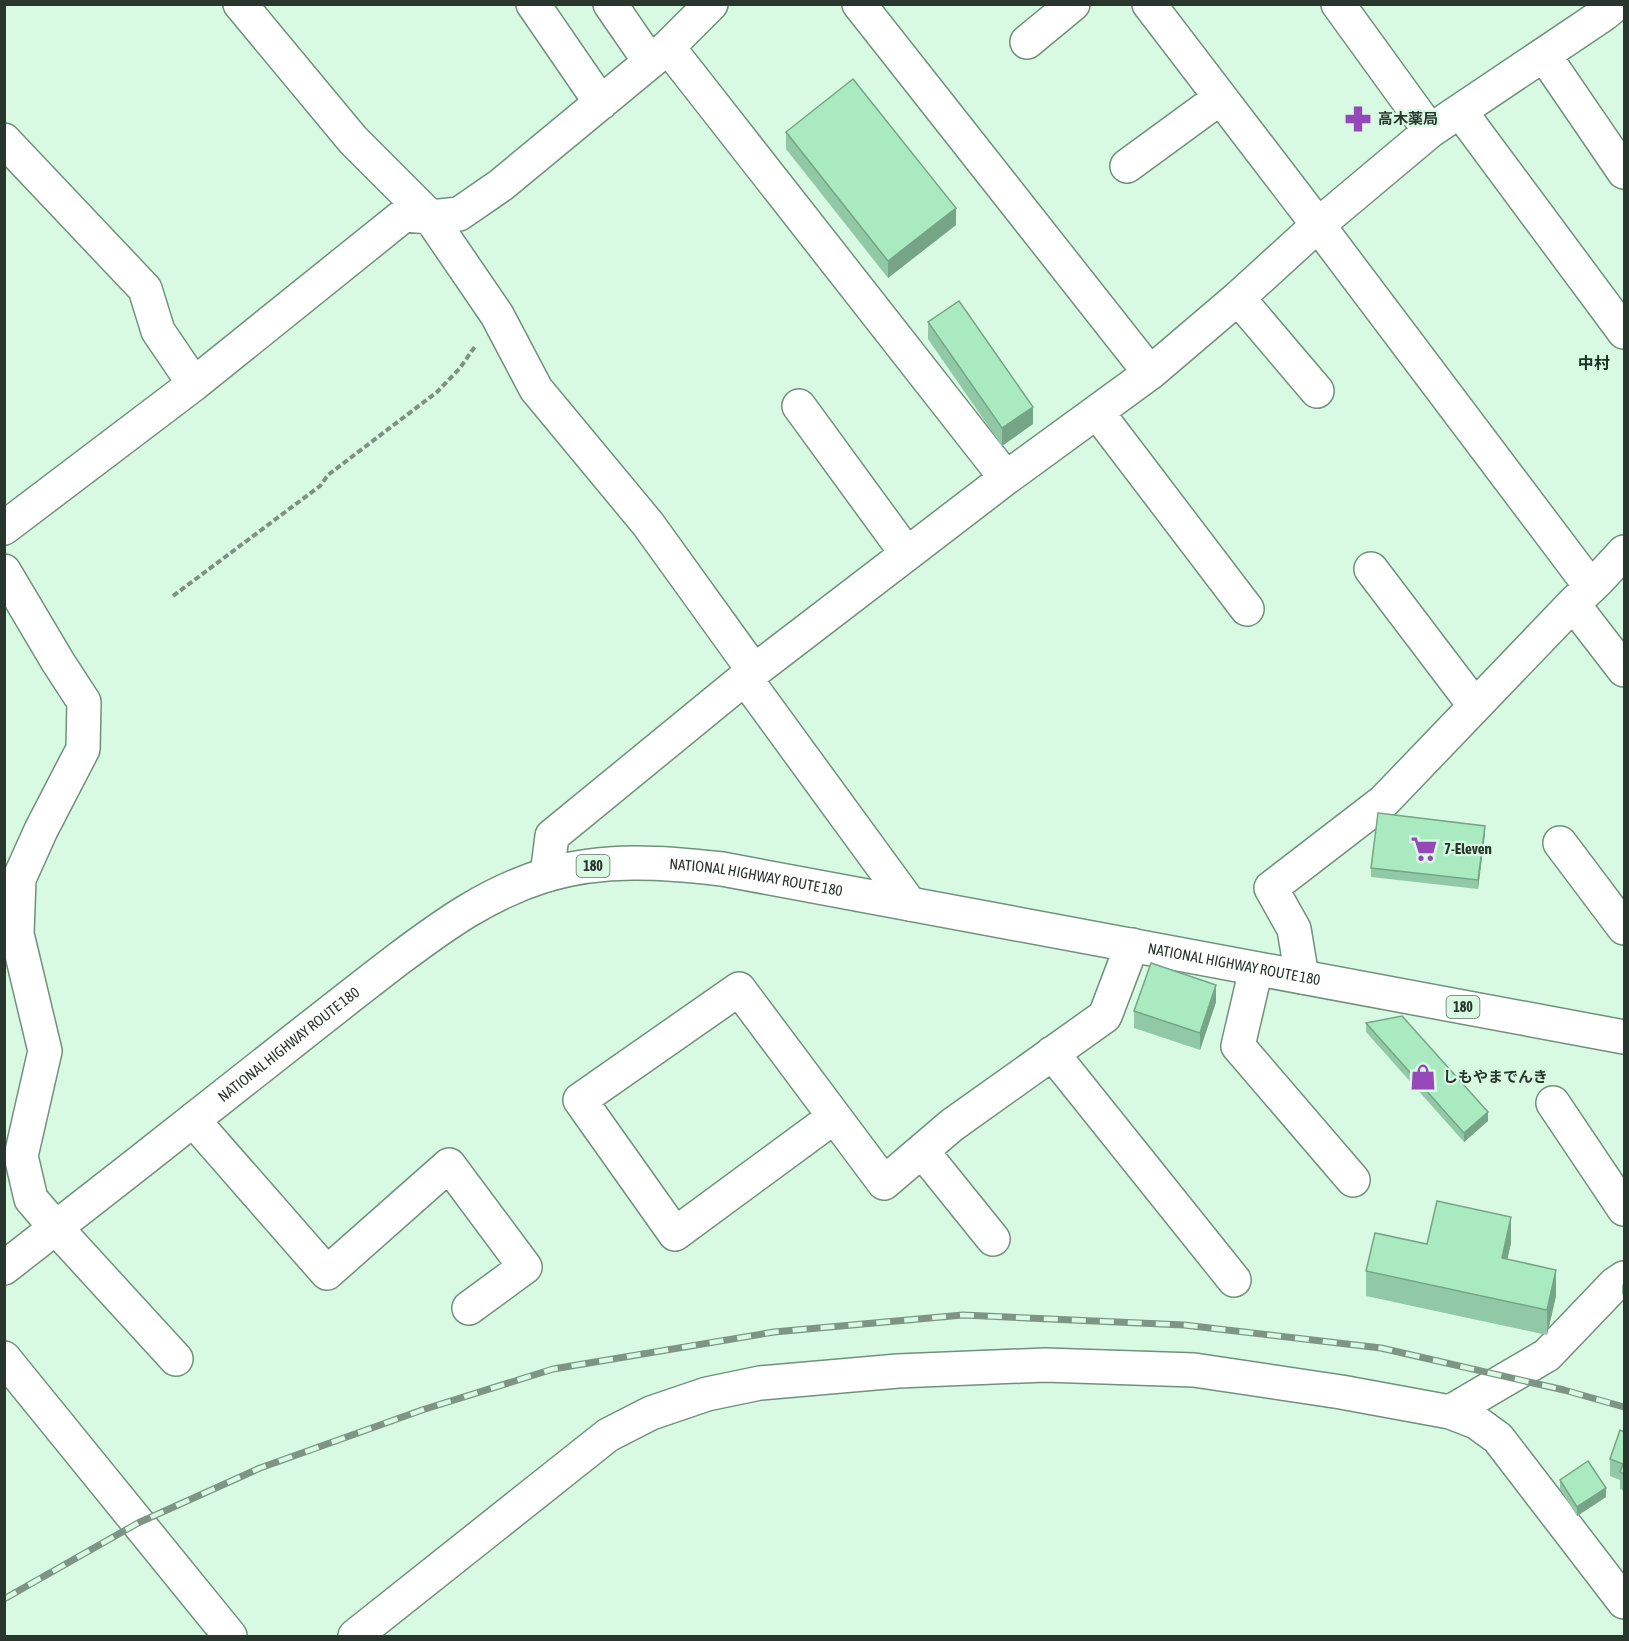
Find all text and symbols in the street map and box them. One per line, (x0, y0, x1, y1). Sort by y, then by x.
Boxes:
pharmacy icon: 高木薬局 (1343, 104, 1373, 134)
place label: 高木薬局 (1378, 110, 1438, 127)
district label: 中村 (1578, 354, 1610, 372)
supermarket icon: 7-Eleven (1409, 834, 1439, 864)
place label: 7-Eleven (1444, 840, 1492, 857)
road number: 180 (576, 855, 610, 877)
street label: NATIONAL HIGHWAY ROUTE 180 (669, 855, 844, 899)
street label: NATIONAL HIGHWAY ROUTE 180 (1146, 939, 1322, 988)
street label: NATIONAL HIGHWAY ROUTE 180 (215, 983, 363, 1105)
road number: 180 (1446, 996, 1480, 1018)
shop icon: しもやまでんき (1408, 1062, 1438, 1092)
place label: しもやまでんき (1443, 1068, 1548, 1085)

